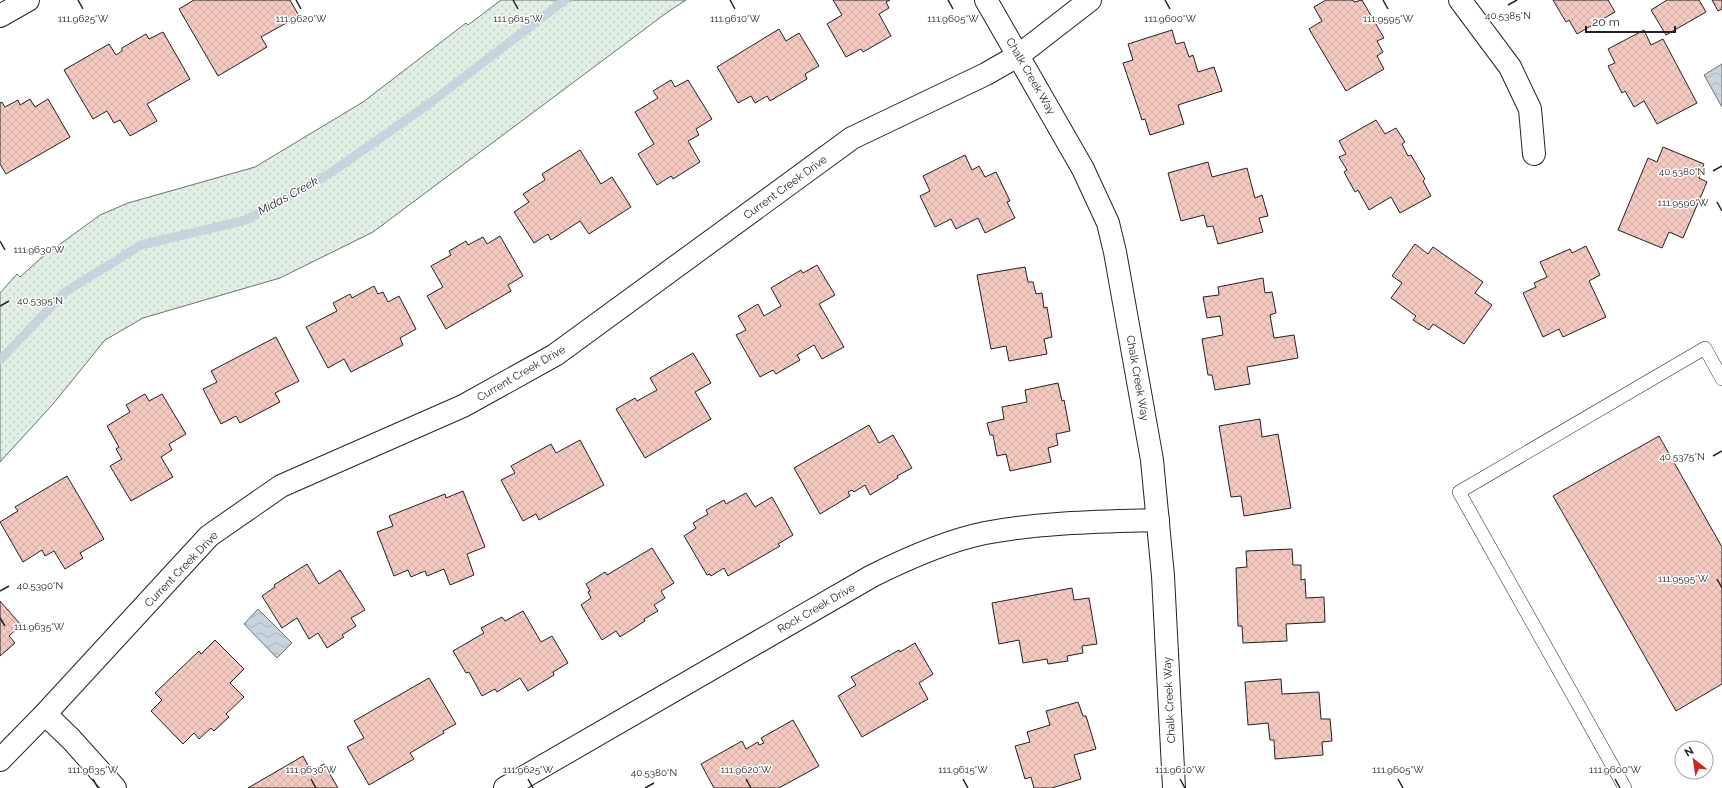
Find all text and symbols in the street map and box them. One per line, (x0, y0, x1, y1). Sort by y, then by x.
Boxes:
scale bar (1586, 8, 1675, 34)
text: 40.5385°N (1485, 10, 1531, 21)
text: 111.9625°W (58, 13, 109, 24)
text: 111.9620°W (276, 13, 327, 24)
text: 111.9615°W (493, 13, 543, 24)
text: 111.9610°W (710, 13, 761, 24)
text: 111.9605°W (927, 13, 979, 24)
text: 111.9600°W (1144, 13, 1196, 24)
text: 111.9595°W (1363, 13, 1414, 24)
text: 20 m (1592, 15, 1620, 29)
street label: Chalk Creek Way (1003, 35, 1058, 117)
street label: Current Creek Drive (741, 152, 830, 222)
text: 40.5380°N (1659, 166, 1705, 177)
water label: Midas Creek (255, 173, 321, 218)
text: 111.9590°W (1658, 197, 1709, 208)
text: 111.9630°W (14, 244, 65, 255)
text: 40.5395°N (17, 295, 63, 306)
street label: Chalk Creek Way (1124, 334, 1151, 422)
street label: Current Creek Drive (475, 343, 568, 404)
text: 40.5375°N (1659, 451, 1705, 462)
street label: Current Creek Drive (142, 528, 221, 610)
text: 111.9595°W (1658, 573, 1709, 584)
text: 40.5390°N (17, 580, 63, 591)
street label: Rock Creek Drive (775, 581, 858, 636)
text: 111.9635°W (14, 621, 65, 632)
street label: Chalk Creek Way (1161, 656, 1178, 744)
north arrow (1674, 740, 1714, 780)
text: N (1682, 744, 1696, 760)
text: 111.9635°W (68, 764, 119, 775)
text: 111.9630°W (286, 764, 337, 775)
text: 111.9625°W (503, 764, 554, 775)
text: 111.9620°W (721, 764, 772, 775)
text: 111.9615°W (938, 764, 988, 775)
text: 111.9610°W (1155, 764, 1206, 775)
text: 111.9605°W (1372, 764, 1424, 775)
text: 111.9600°W (1589, 764, 1641, 775)
text: 40.5380°N (631, 767, 677, 778)

